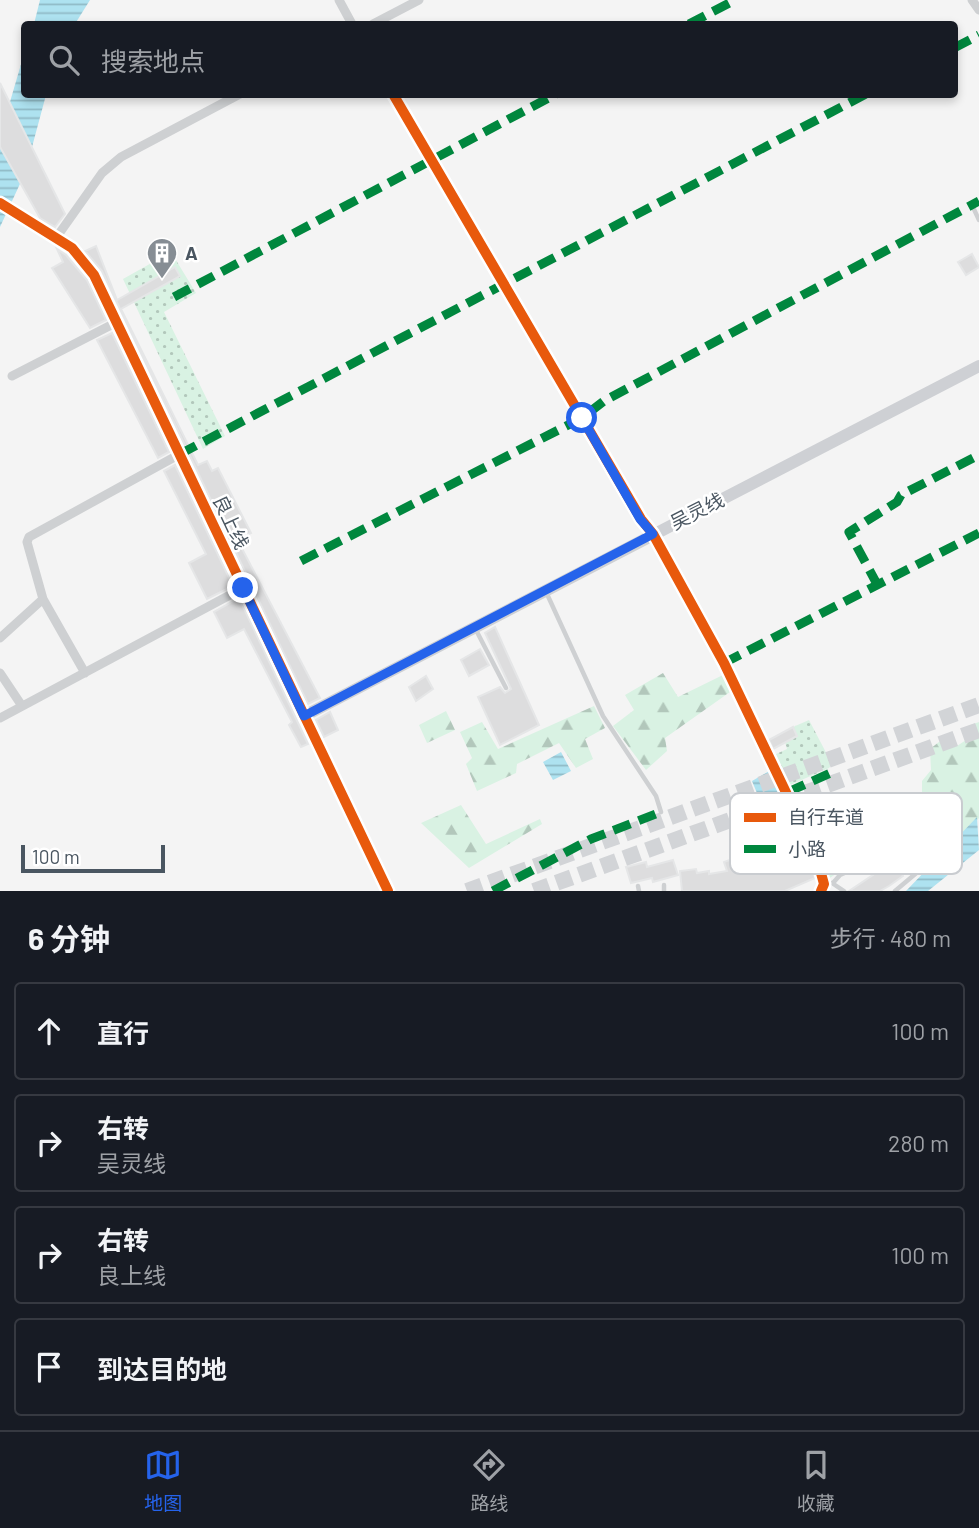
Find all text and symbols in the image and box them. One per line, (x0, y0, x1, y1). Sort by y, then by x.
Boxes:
search box (21, 21, 958, 98)
icon: search (45, 41, 83, 79)
text: 搜索地点 (101, 45, 205, 76)
building icon: A (145, 236, 179, 280)
place label: A (185, 241, 198, 264)
route start (566, 402, 597, 433)
street label: 吴灵线 (666, 487, 727, 534)
street label: 良上线 (209, 491, 254, 552)
route end (227, 572, 258, 603)
legend (730, 793, 962, 874)
text: 自行车道 (788, 805, 864, 828)
text: 小路 (788, 837, 826, 860)
scale bar (21, 842, 164, 874)
text: 100 m (32, 845, 80, 868)
text: 6 分钟 (28, 920, 110, 956)
text: 步行 · 480 m (830, 924, 951, 952)
icon: ahead (30, 1012, 68, 1050)
text: 直行 (97, 1017, 149, 1048)
text: 100 m (891, 1017, 949, 1045)
text: 右转 (97, 1112, 149, 1143)
icon: right (30, 1124, 68, 1162)
text: 280 m (888, 1129, 949, 1157)
text: 吴灵线 (97, 1149, 166, 1177)
text: 右转 (97, 1224, 149, 1255)
icon: right (30, 1236, 68, 1274)
text: 100 m (891, 1241, 949, 1269)
text: 良上线 (97, 1261, 166, 1289)
icon: arrive (30, 1348, 68, 1386)
text: 到达目的地 (97, 1353, 227, 1384)
tab: 地图 (144, 1446, 182, 1515)
tab: 路线 (470, 1446, 509, 1515)
tab: 收藏 (797, 1446, 835, 1515)

